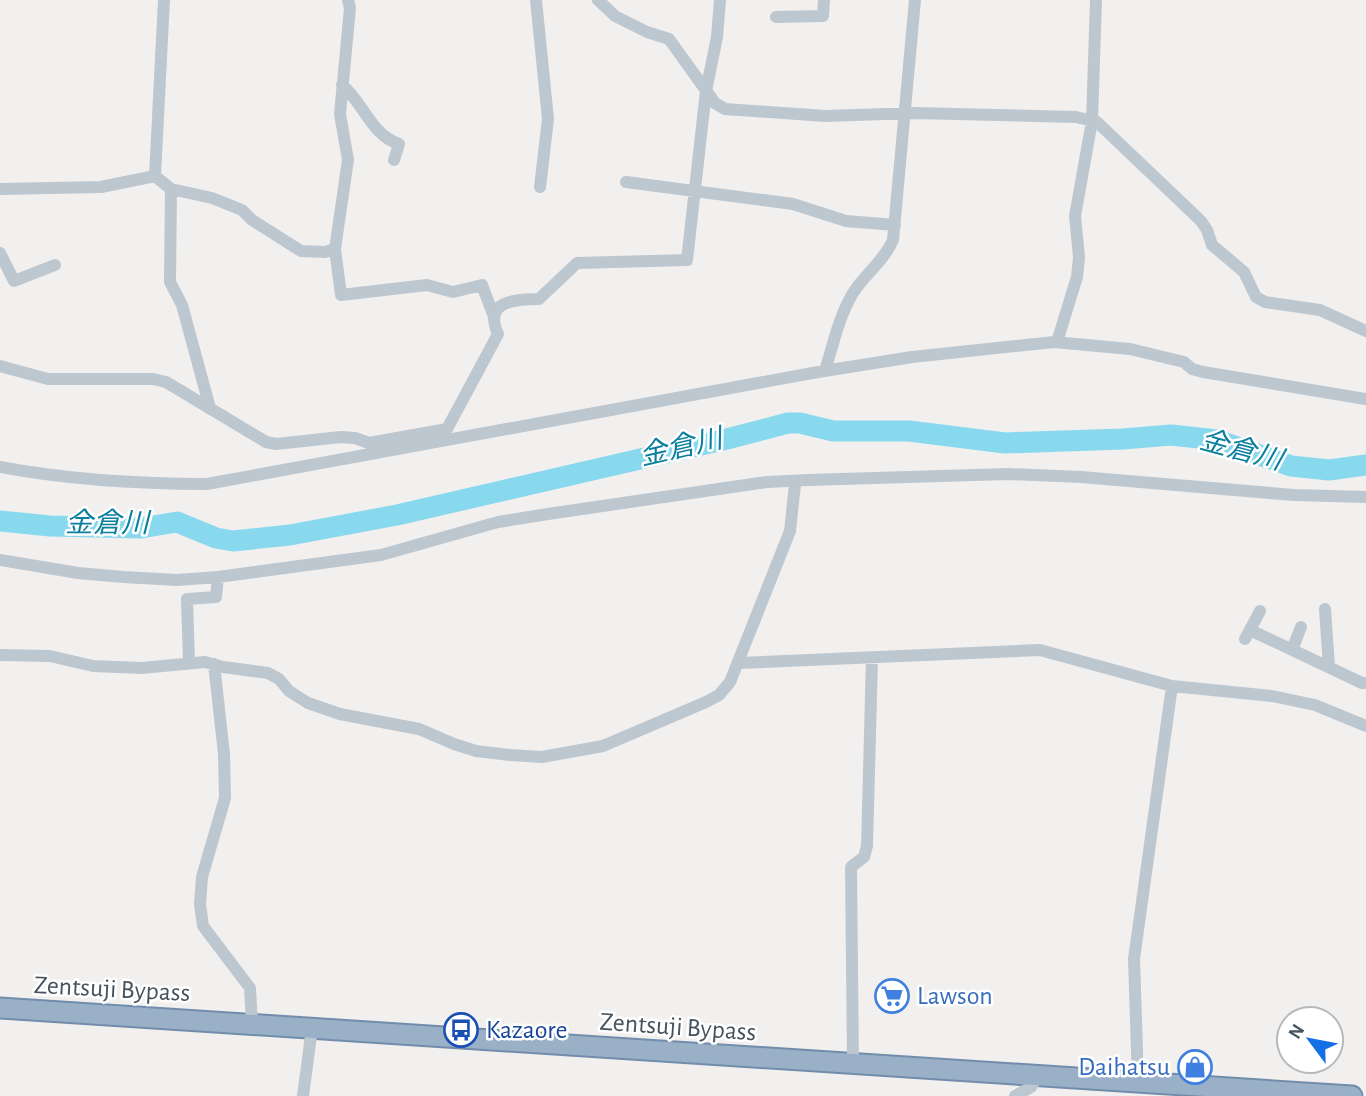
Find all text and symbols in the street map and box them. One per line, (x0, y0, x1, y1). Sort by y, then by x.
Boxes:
water label: 金倉川 (636, 422, 728, 471)
water label: 金倉川 (1197, 425, 1289, 476)
water label: 金倉川 (65, 508, 152, 538)
street label: Zentsuji Bypass (33, 972, 191, 1006)
supermarket icon: Lawson (873, 977, 911, 1015)
place label: Lawson (917, 983, 993, 1009)
north arrow (1275, 1005, 1345, 1075)
street label: Zentsuji Bypass (599, 1009, 757, 1045)
bus stop icon: Kazaore (442, 1011, 480, 1049)
place label: Kazaore (486, 1017, 568, 1043)
text: N (1285, 1021, 1308, 1042)
shop icon: Daihatsu (1176, 1048, 1214, 1086)
place label: Daihatsu (1078, 1054, 1170, 1080)

